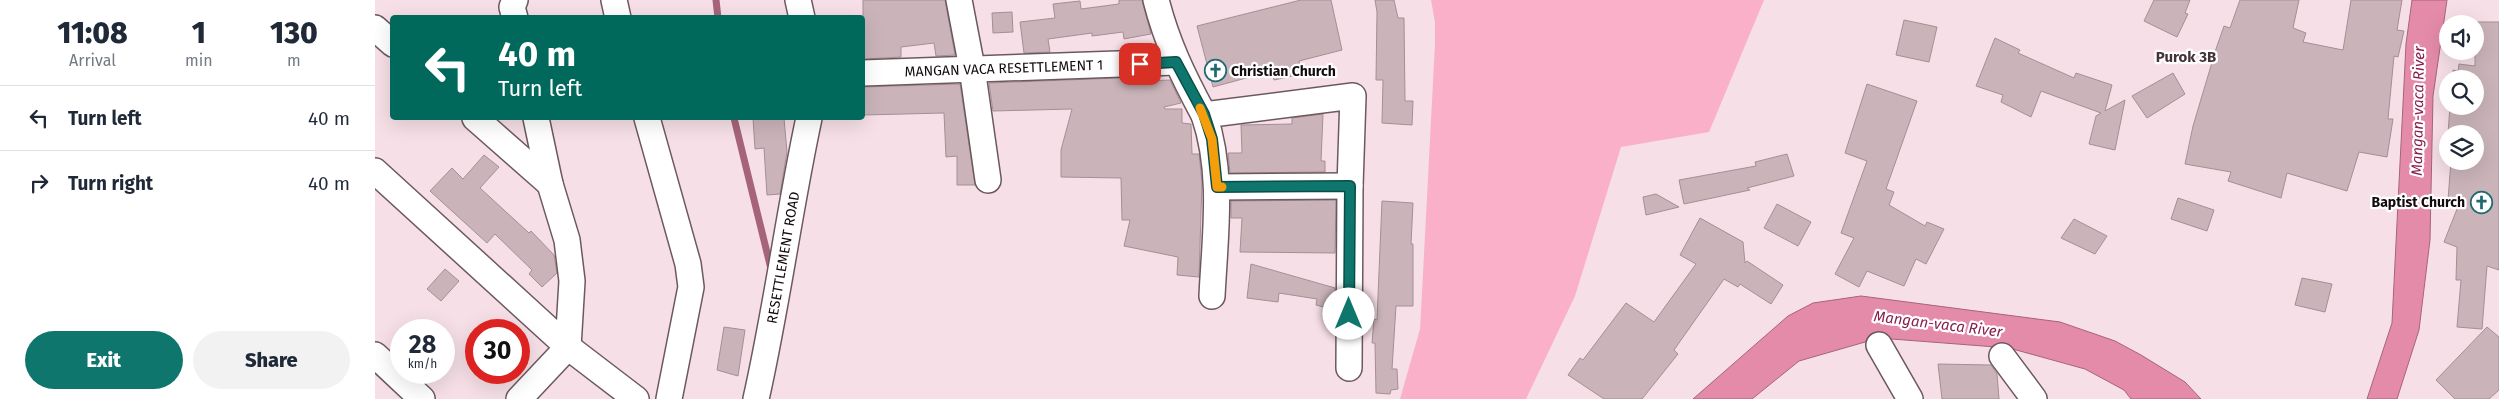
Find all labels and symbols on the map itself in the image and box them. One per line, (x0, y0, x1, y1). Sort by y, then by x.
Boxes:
pin (1119, 43, 1161, 85)
water label: Mangan-vaca River (2408, 45, 2428, 176)
district label: Purok 3B (2156, 48, 2216, 66)
street label: MANGAN VACA RESETTLEMENT 1 (904, 57, 1104, 81)
church icon: Christian Church (1203, 59, 1227, 83)
place label: Christian Church (1231, 63, 1336, 80)
street label: RESETTLEMENT ROAD (763, 190, 803, 325)
church icon: Baptist Church (2469, 190, 2493, 214)
place label: Baptist Church (2372, 194, 2465, 211)
position arrow (1322, 287, 1374, 339)
water label: Mangan-vaca River (1873, 307, 2005, 341)
speed limit sign: 30 (465, 319, 530, 384)

